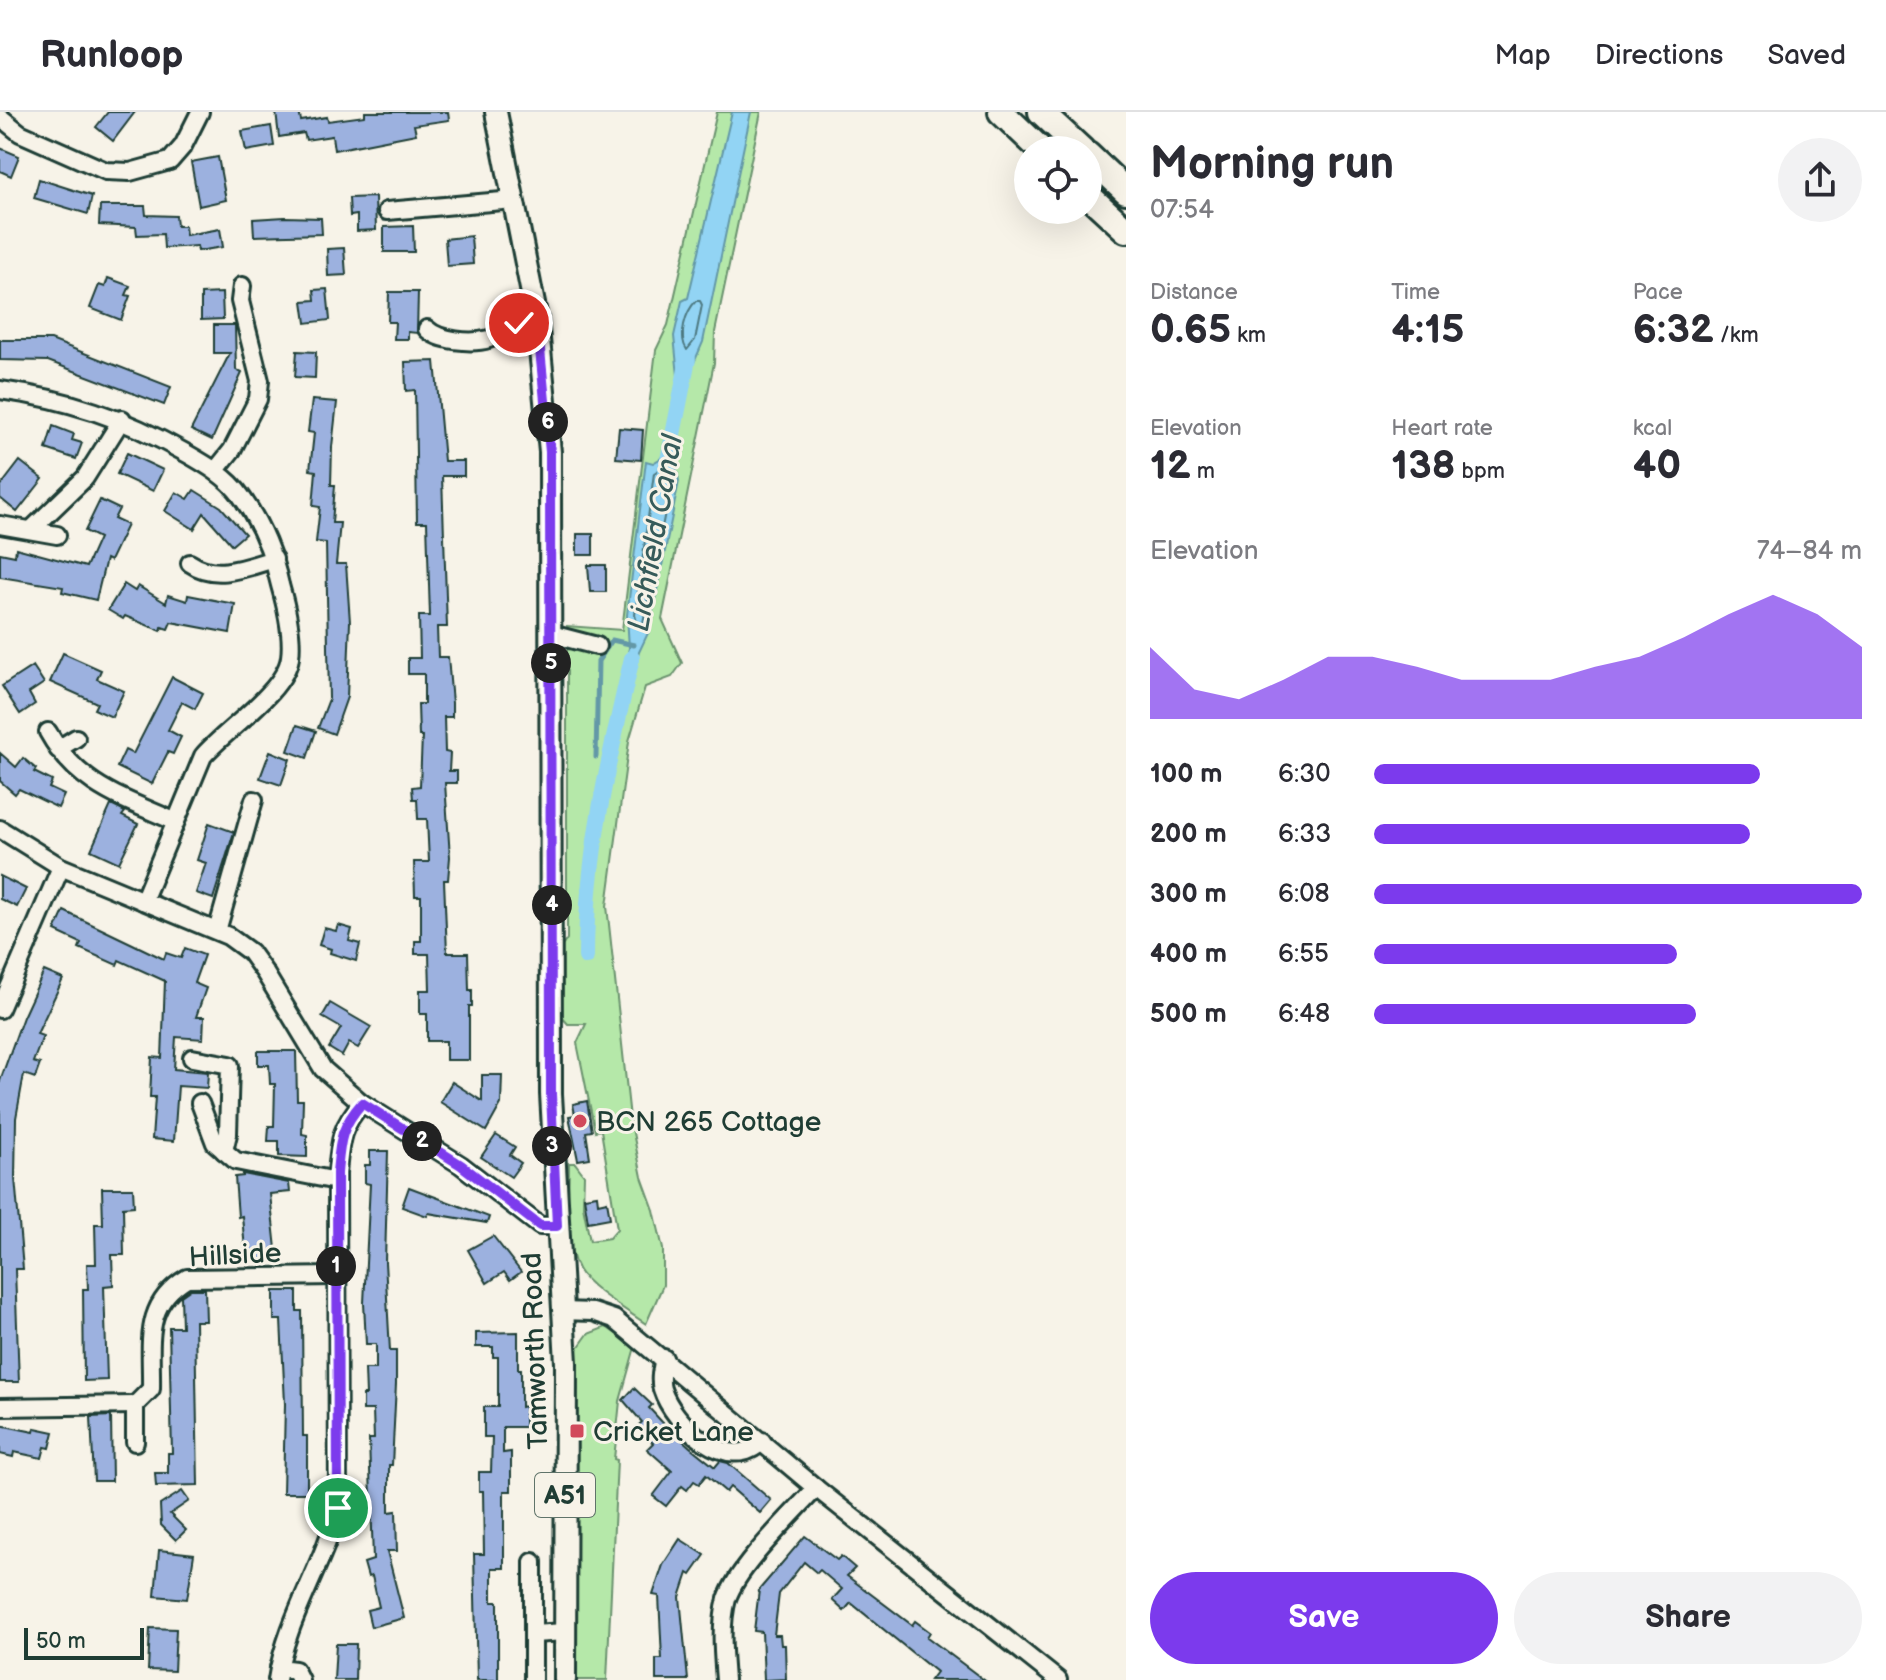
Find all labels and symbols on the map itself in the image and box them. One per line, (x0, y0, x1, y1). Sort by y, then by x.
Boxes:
pin (485, 289, 553, 357)
pin: 6 (528, 402, 568, 442)
water label: Lichfield Canal (621, 431, 691, 634)
pin: 5 (531, 643, 571, 683)
pin: 4 (532, 885, 572, 925)
place label: BCN 265 Cottage (596, 1106, 821, 1139)
marker: BCN 265 Cottage (571, 1112, 589, 1130)
pin: 2 (402, 1121, 442, 1161)
pin: 3 (532, 1126, 572, 1166)
street label: Hillside (188, 1237, 282, 1274)
pin: 1 (316, 1246, 356, 1286)
street label: Tamworth Road (516, 1252, 555, 1450)
place label: Cricket Lane (593, 1416, 754, 1449)
marker: Cricket Lane (568, 1422, 586, 1440)
road number: A51 (535, 1473, 595, 1517)
pin (304, 1474, 372, 1542)
scale bar (24, 1624, 144, 1660)

